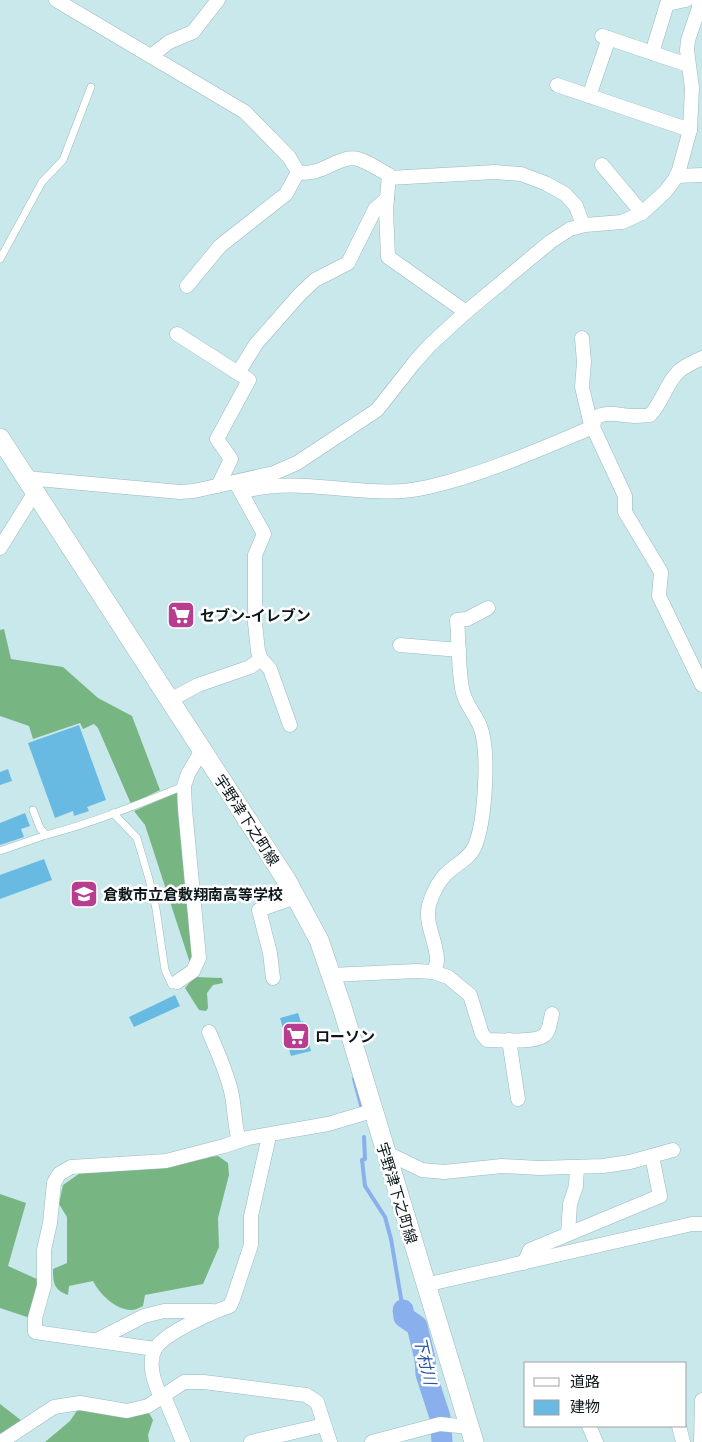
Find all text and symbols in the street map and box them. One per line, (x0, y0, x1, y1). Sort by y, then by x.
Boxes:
supermarket icon: セブン-イレブン (166, 600, 196, 630)
place label: セブン-イレブン (200, 606, 311, 625)
street label: 宇野津下之町線 (210, 771, 284, 869)
school or university icon: 倉敷市立倉敷翔南高等学校 (69, 879, 99, 909)
place label: 倉敷市立倉敷翔南高等学校 (103, 885, 283, 904)
supermarket icon: ローソン (281, 1021, 311, 1051)
place label: ローソン (315, 1027, 375, 1046)
street label: 宇野津下之町線 (373, 1140, 421, 1246)
water label: 下村川 (410, 1335, 440, 1388)
legend (524, 1362, 687, 1427)
text: 道路 (570, 1372, 600, 1391)
text: 建物 (570, 1397, 600, 1416)

